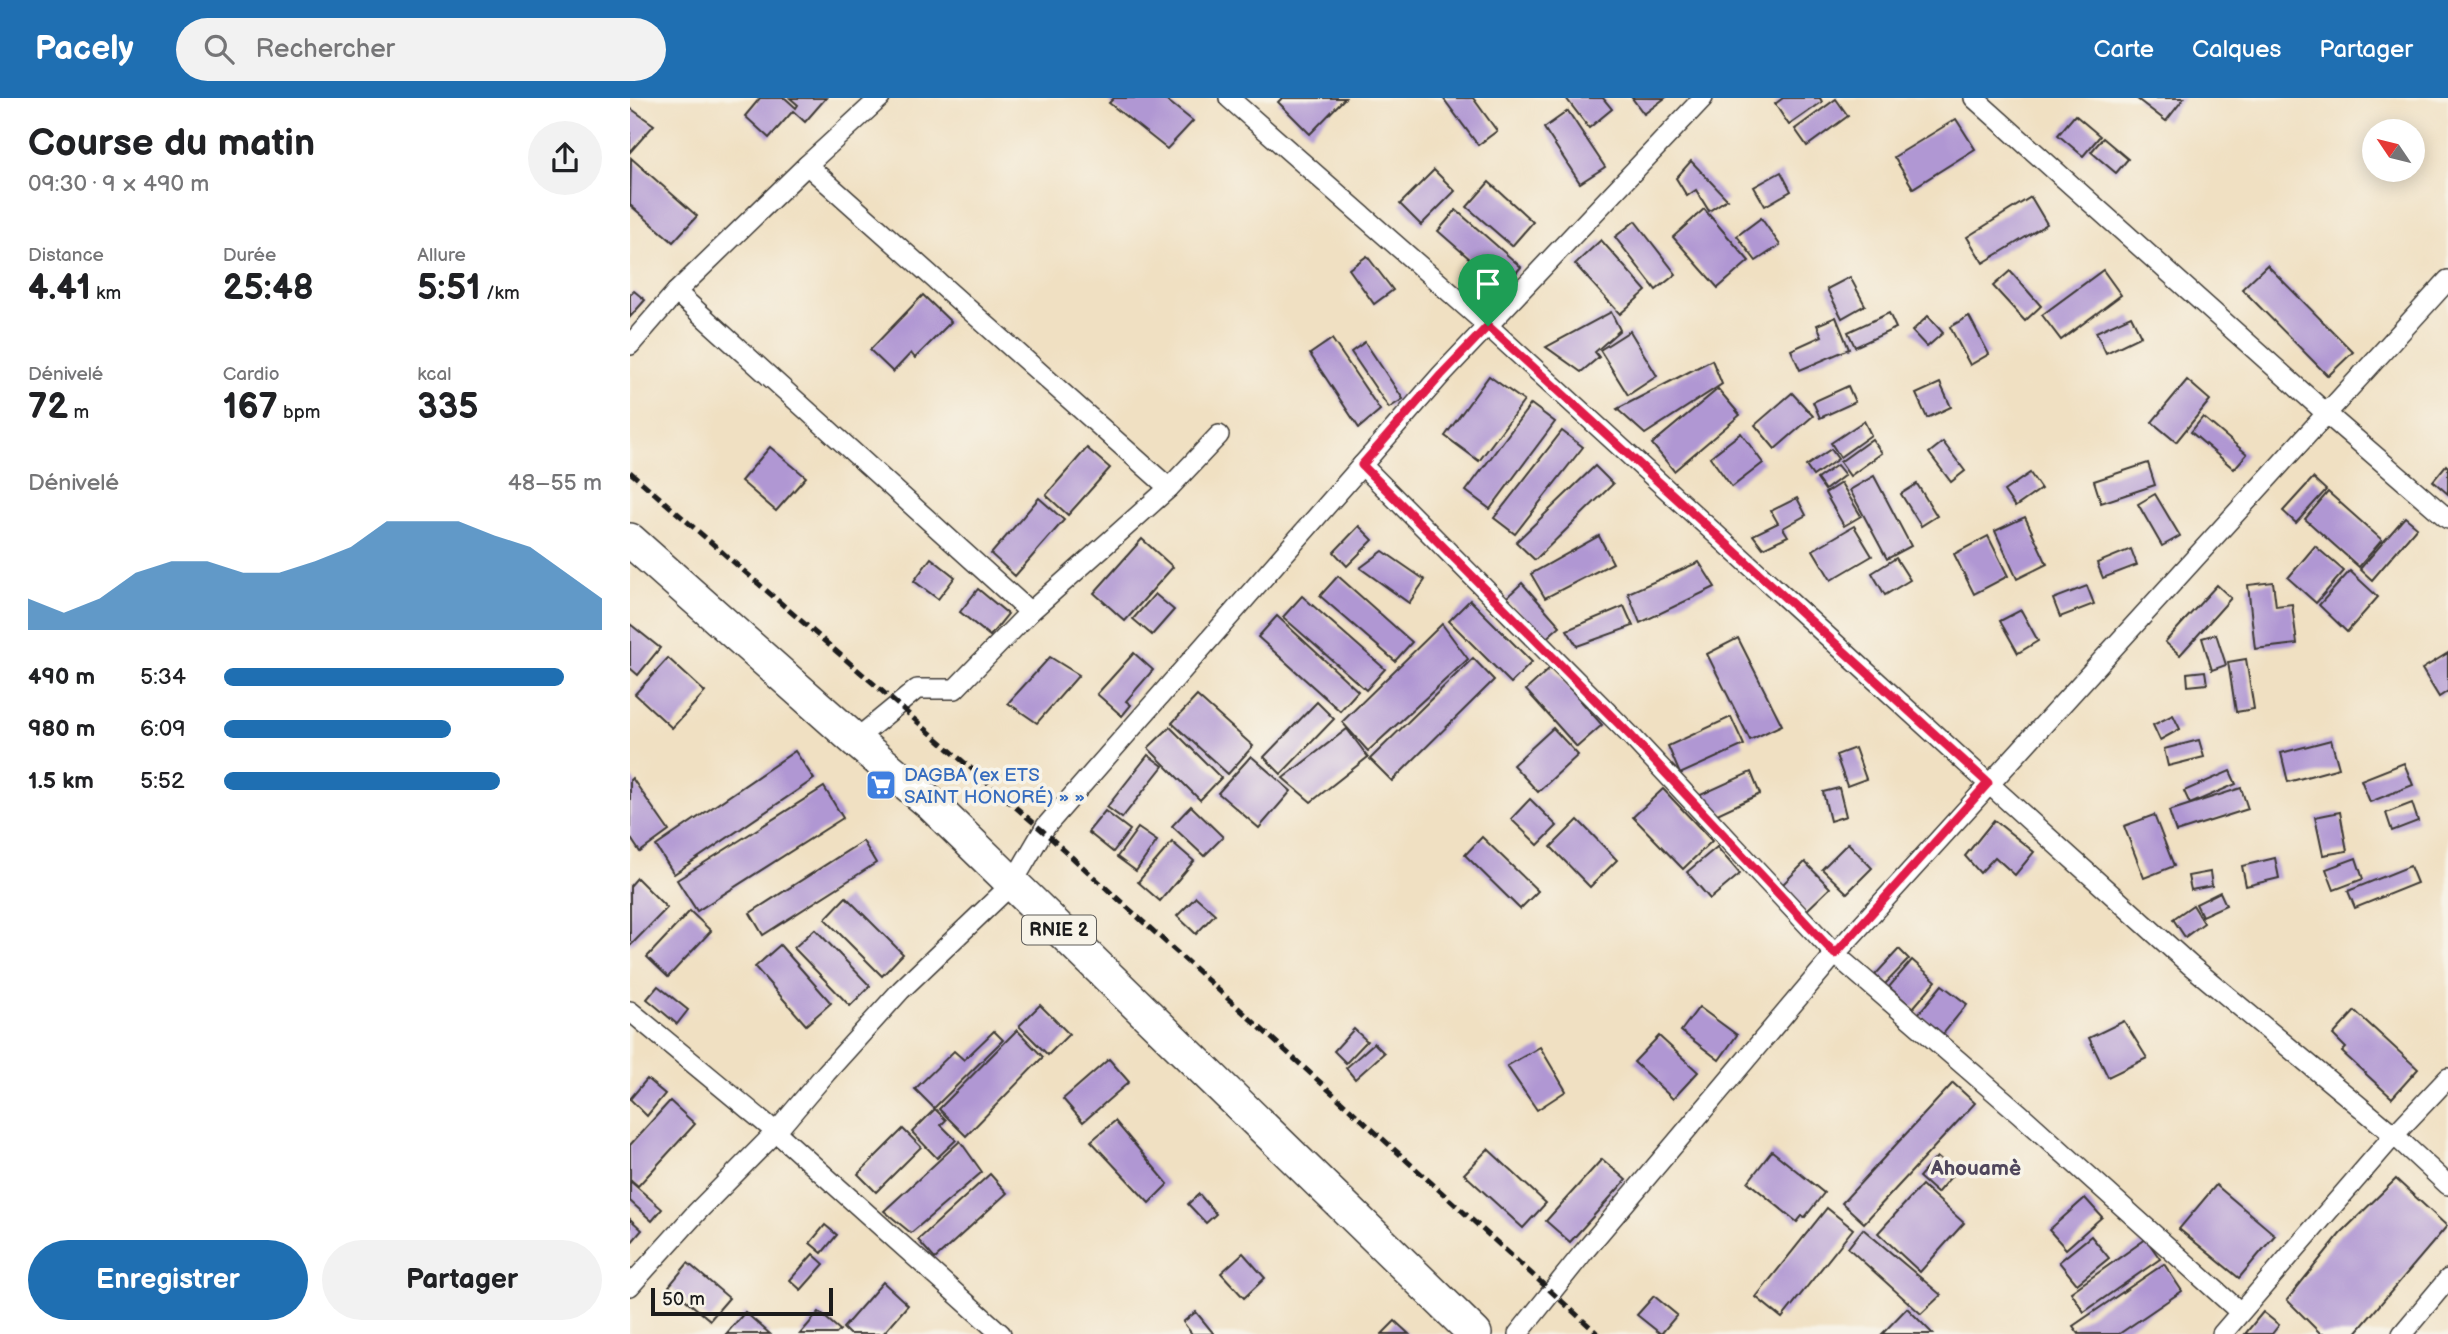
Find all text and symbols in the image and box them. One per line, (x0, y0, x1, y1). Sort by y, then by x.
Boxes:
search box (176, 18, 666, 81)
text: Pacely (35, 29, 134, 69)
icon: search (200, 30, 238, 68)
text: Rechercher (256, 34, 395, 65)
text: Carte (2094, 35, 2154, 64)
text: Calques (2192, 35, 2281, 64)
text: Partager (2319, 35, 2413, 64)
north arrow (2362, 119, 2426, 182)
map controls (2362, 119, 2425, 182)
text: Course du matin (28, 121, 315, 166)
button: share (528, 121, 602, 195)
text: 09:30 · 9 × 490 m (28, 170, 209, 198)
text: Distance (28, 244, 104, 267)
text: Durée (223, 244, 276, 267)
text: Allure (417, 244, 466, 267)
pin (1458, 254, 1518, 326)
icon: arrive (1469, 265, 1507, 303)
text: 4.41 (28, 267, 91, 310)
text: 25:48 (223, 267, 314, 310)
text: 5:51 (417, 267, 481, 310)
text: km (91, 282, 121, 305)
text: /km (481, 282, 520, 305)
text: Dénivelé (28, 363, 103, 386)
text: Cardio (223, 363, 280, 386)
text: kcal (417, 363, 451, 386)
text: 72 (28, 386, 68, 429)
text: 167 (223, 386, 278, 429)
text: 335 (417, 386, 478, 429)
text: m (68, 401, 89, 424)
text: bpm (278, 401, 320, 424)
text: Dénivelé (28, 469, 119, 497)
text: 48–55 m (508, 469, 602, 497)
text: 490 m (28, 663, 95, 691)
text: 5:34 (140, 663, 186, 691)
text: 980 m (28, 715, 95, 743)
text: 6:09 (140, 715, 186, 743)
place label: DAGBA (ex ETS SAINT HONORÉ) » » (904, 764, 1085, 809)
text: 1.5 km (28, 767, 94, 795)
text: 5:52 (140, 767, 185, 795)
supermarket icon: DAGBA (ex ETS SAINT HONORÉ) » » (864, 768, 898, 802)
road number: RNIE 2 (1022, 916, 1096, 944)
district label: Ahouamè (1930, 1156, 2021, 1181)
button: Enregistrer (28, 1240, 308, 1320)
button: Partager (322, 1240, 602, 1320)
scale bar (651, 1285, 833, 1317)
text: 50 m (662, 1288, 705, 1311)

